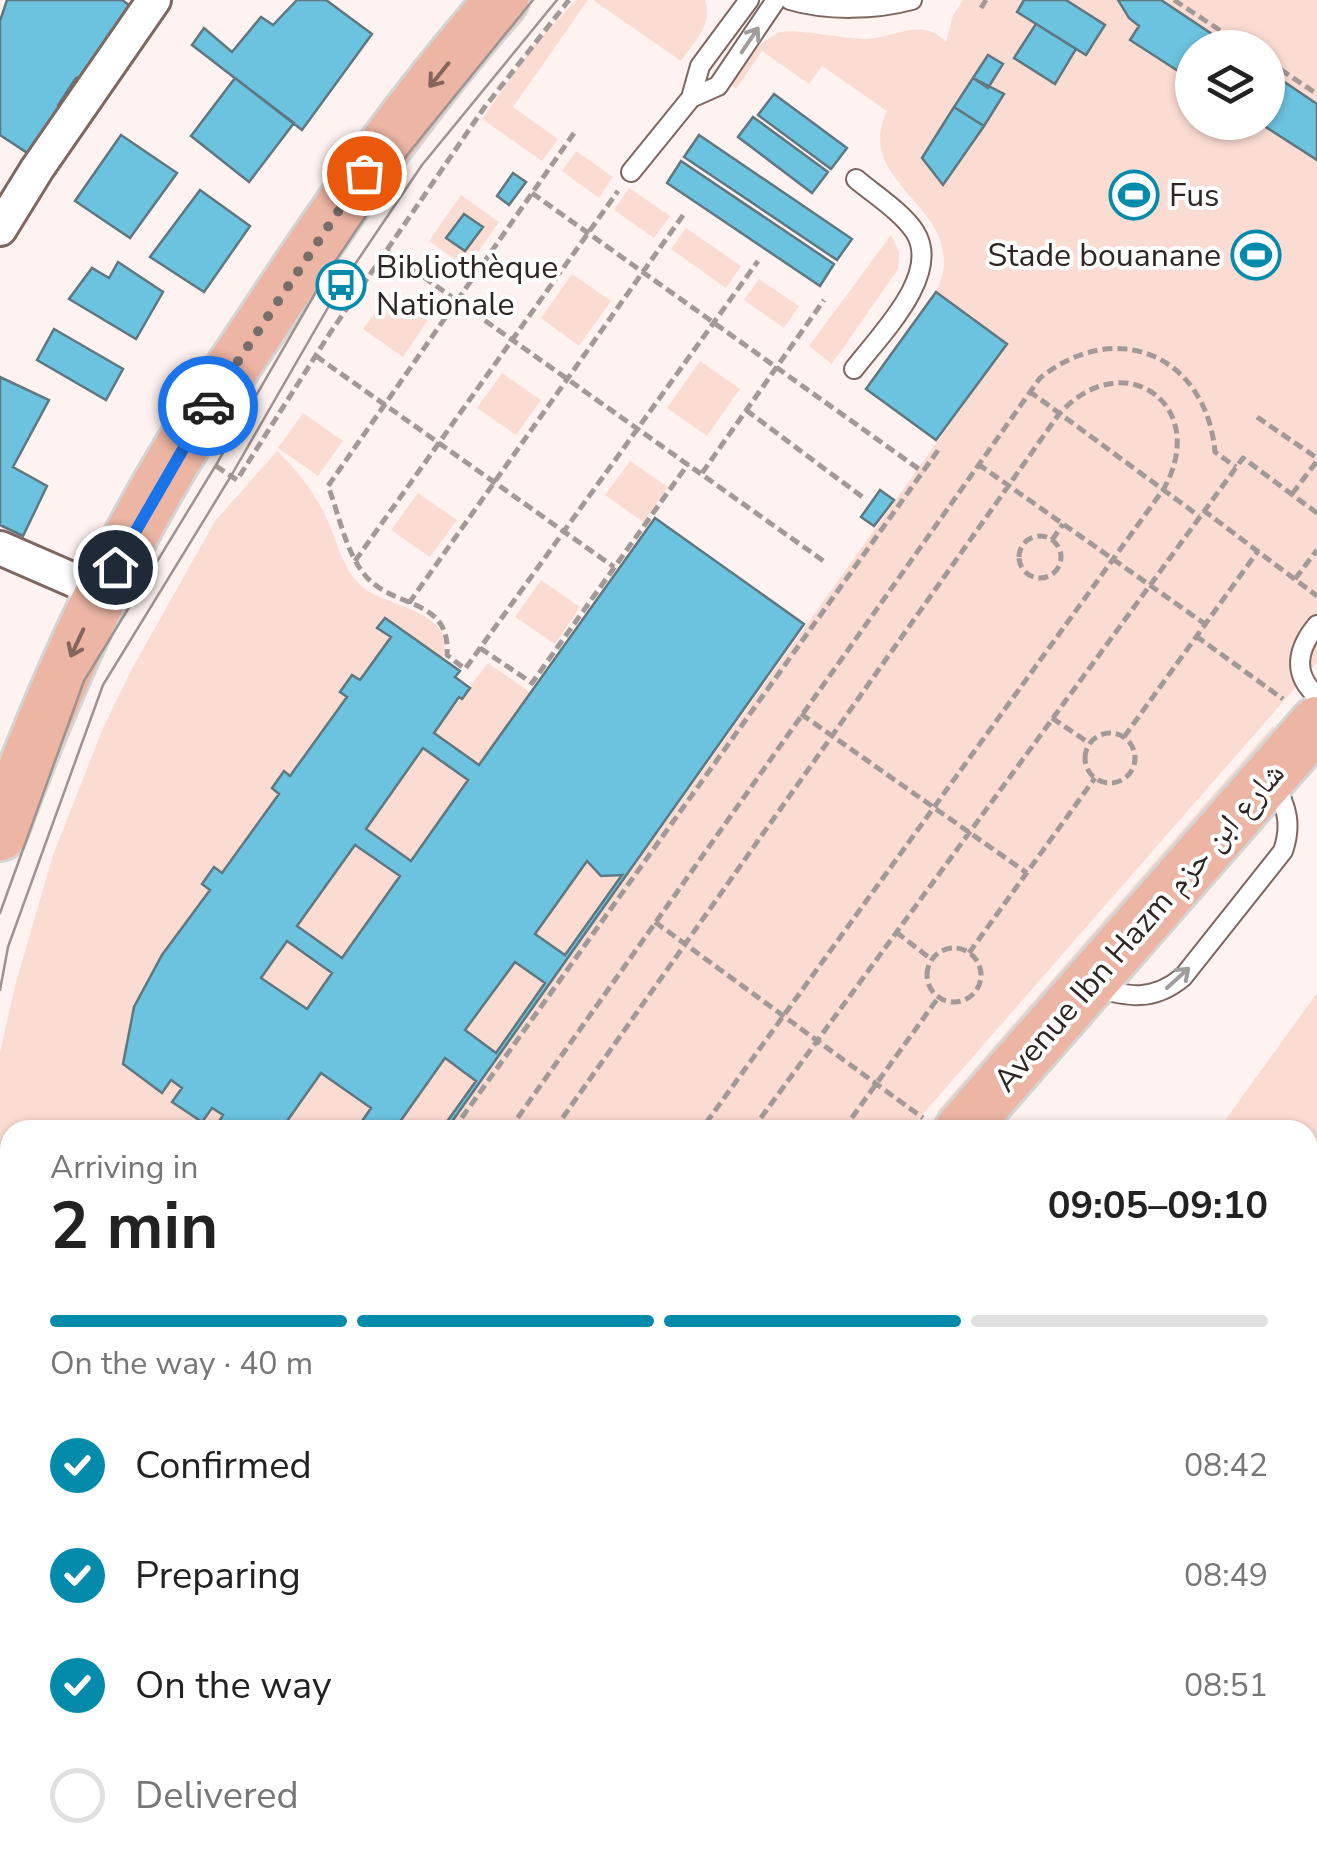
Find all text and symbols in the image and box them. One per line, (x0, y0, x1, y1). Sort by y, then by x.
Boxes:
one-way arrow (739, 26, 760, 54)
map controls (1175, 30, 1285, 140)
button: layers (1175, 30, 1285, 140)
one-way arrow (428, 61, 450, 87)
pin (322, 131, 407, 216)
icon: bag (337, 146, 392, 201)
sports icon: Fus (1108, 169, 1160, 221)
place label: Fus (1169, 174, 1220, 217)
sports icon: Stade bouanane (1230, 229, 1282, 281)
place label: Stade bouanane (988, 234, 1221, 277)
place label: Bibliothèque Nationale (376, 246, 558, 326)
bus stop icon: Bibliothèque Nationale (315, 259, 367, 311)
courier (158, 356, 258, 456)
icon: car (181, 379, 236, 434)
pin (73, 525, 158, 610)
icon: home (88, 540, 143, 595)
one-way arrow (67, 627, 86, 657)
street label: Avenue Ibn Hazm شارع ابن حزم (984, 753, 1294, 1101)
one-way arrow (1165, 967, 1190, 990)
text: Arriving in (50, 1146, 198, 1189)
text: 09:05–09:10 (1048, 1180, 1268, 1231)
text: 2 min (50, 1182, 218, 1271)
text: On the way · 40 m (50, 1342, 313, 1385)
icon: check (50, 1438, 105, 1493)
text: Confirmed (135, 1440, 312, 1491)
text: 08:42 (1184, 1444, 1268, 1487)
icon: check (50, 1548, 105, 1603)
text: Preparing (135, 1550, 301, 1601)
text: 08:49 (1184, 1554, 1268, 1597)
icon: check (50, 1658, 105, 1713)
text: On the way (135, 1660, 331, 1711)
text: 08:51 (1184, 1664, 1268, 1707)
text: Delivered (135, 1770, 299, 1821)

